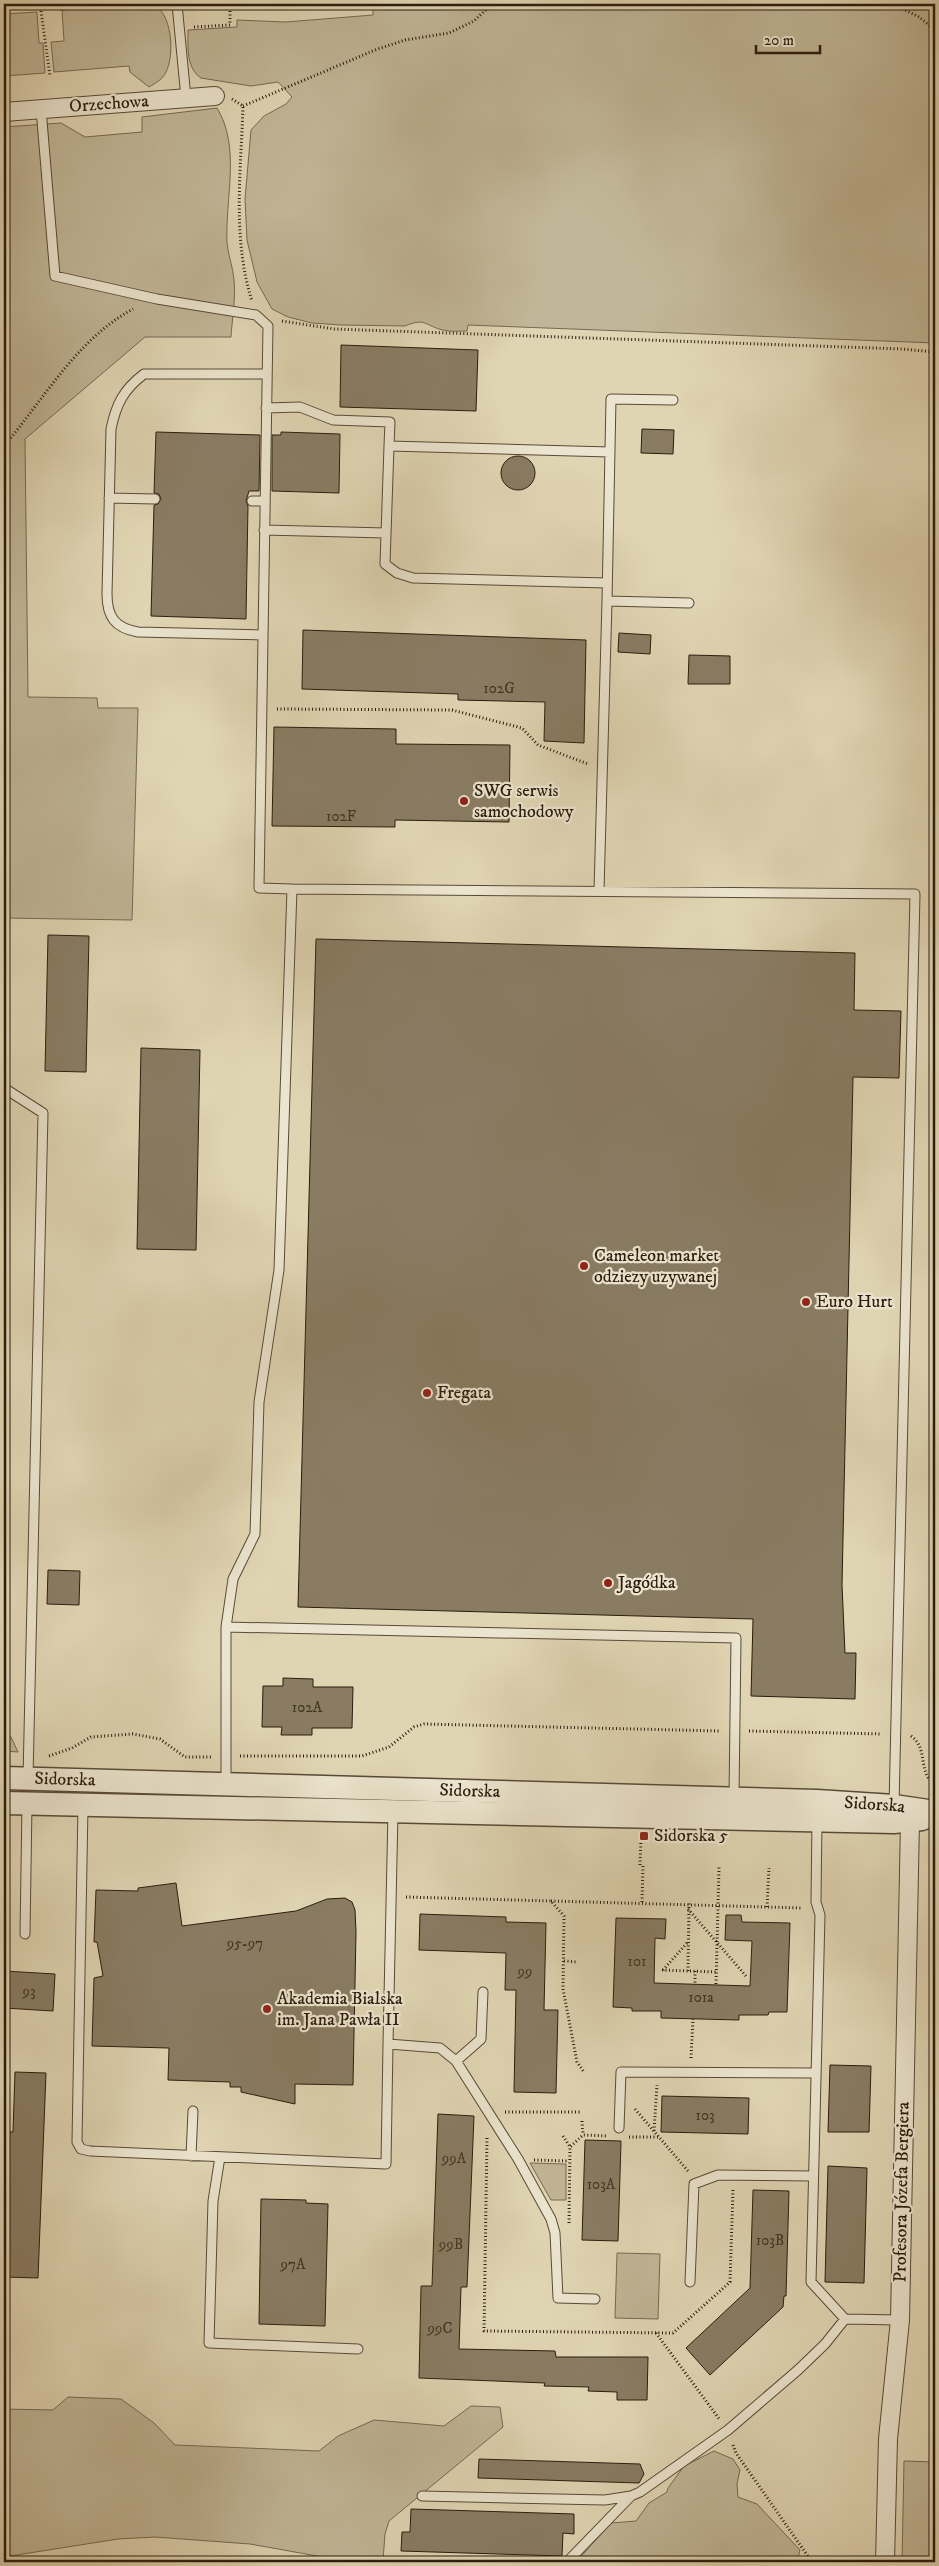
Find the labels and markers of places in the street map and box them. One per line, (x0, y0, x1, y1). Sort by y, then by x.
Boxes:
place label: SWG serwis samochodowy (474, 780, 574, 823)
marker: SWG serwis samochodowy (458, 795, 470, 807)
place label: Cameleon market odziezy uzywanej (594, 1245, 719, 1288)
marker: Cameleon market odziezy uzywanej (578, 1260, 590, 1272)
place label: Euro Hurt (816, 1291, 893, 1313)
marker: Euro Hurt (800, 1296, 812, 1308)
place label: Fregata (437, 1382, 491, 1404)
marker: Fregata (421, 1387, 433, 1399)
place label: Jagódka (616, 1572, 676, 1594)
marker: Jagódka (602, 1577, 614, 1589)
place label: Sidorska 5 (654, 1825, 728, 1847)
marker: Sidorska 5 (638, 1830, 650, 1842)
place label: Akademia Bialska im. Jana Pawła II (277, 1988, 403, 2031)
marker: Akademia Bialska im. Jana Pawła II (261, 2003, 273, 2015)

